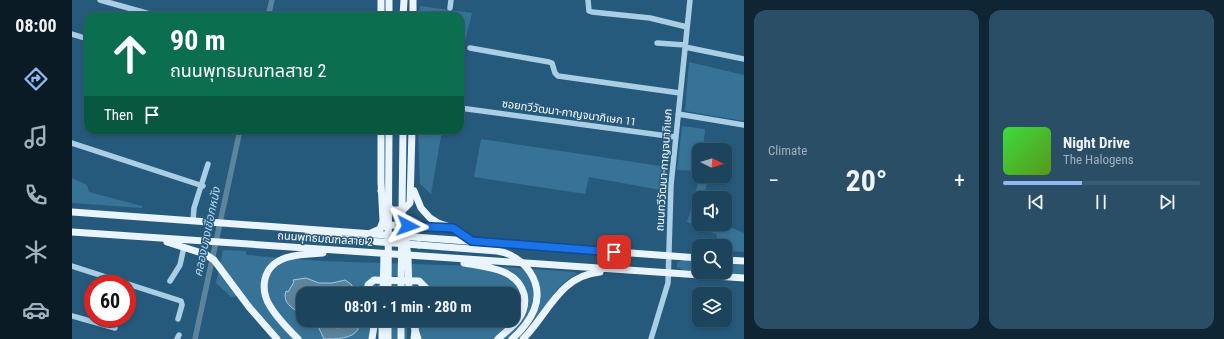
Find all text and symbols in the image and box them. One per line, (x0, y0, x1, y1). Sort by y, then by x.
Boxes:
text: 08:00 (15, 15, 57, 36)
text: 90 m (170, 24, 226, 57)
icon: ahead (104, 28, 156, 80)
text: ถนนพุทธมณฑลสาย 2 (170, 60, 326, 81)
icon: directions (22, 65, 50, 93)
street label: ซอยทวีวัฒนา-กาญจนาภิเษก 11 (501, 97, 637, 129)
icon: arrive (141, 104, 163, 126)
text: Then (104, 106, 133, 124)
street label: ถนนทวีวัฒนา-กาญจนาภิเษก (653, 108, 675, 232)
icon: music (22, 123, 50, 151)
text: Night Drive (1063, 134, 1130, 152)
north arrow (692, 143, 732, 183)
map controls (692, 143, 732, 327)
text: Climate (768, 143, 807, 158)
text: The Halogens (1063, 152, 1134, 167)
text: 20° (846, 163, 888, 198)
text: − (768, 168, 779, 193)
text: + (954, 168, 965, 193)
icon: phone (22, 181, 50, 209)
water label: คลองบางเชือกหนัง (191, 185, 223, 278)
button: sound (692, 191, 732, 231)
icon: previous (1025, 191, 1047, 213)
icon: pause (1090, 191, 1112, 213)
icon: next (1156, 191, 1178, 213)
position arrow (387, 205, 429, 247)
street label: ถนนพุทธมณฑลสาย 2 (277, 229, 373, 249)
pin (597, 235, 631, 269)
icon: climate (22, 238, 50, 266)
button: search (692, 239, 732, 279)
icon: arrive (603, 241, 625, 263)
speed limit sign: 60 (84, 275, 136, 327)
button: layers (692, 287, 732, 327)
icon: car (22, 296, 50, 324)
text: 08:01 · 1 min · 280 m (344, 298, 472, 316)

